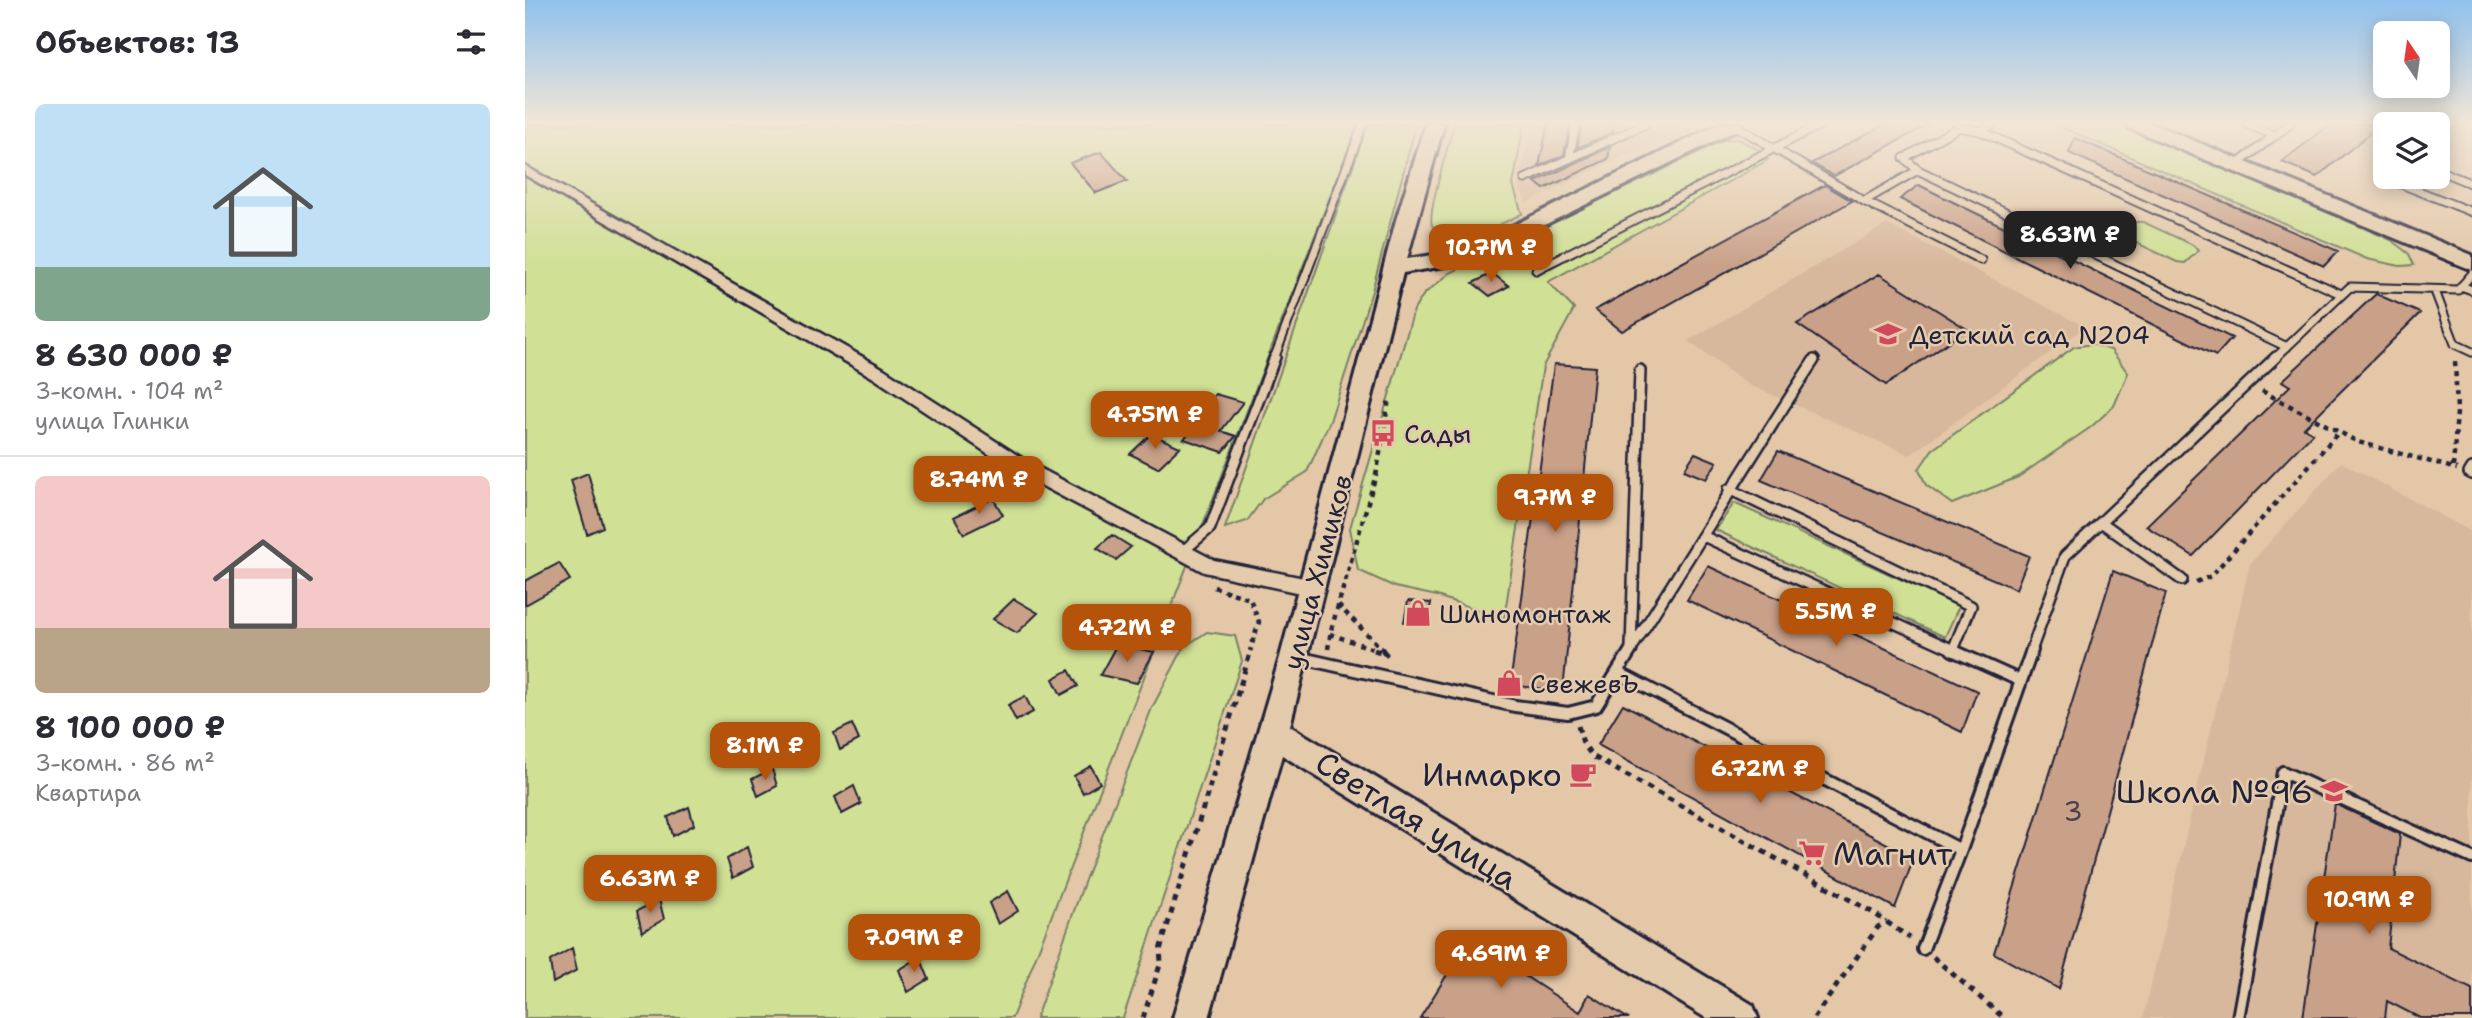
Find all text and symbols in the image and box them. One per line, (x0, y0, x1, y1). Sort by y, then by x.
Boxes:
north arrow (2373, 21, 2450, 98)
map controls (2373, 21, 2450, 189)
text: Объектов: 13 (35, 22, 240, 63)
icon: filters (452, 23, 490, 61)
button: layers (2373, 112, 2450, 189)
icon: home (200, 149, 326, 275)
pin: 8.63M ₽ (2005, 212, 2135, 271)
text: 8.63M ₽ (2020, 219, 2120, 249)
pin: 10.7M ₽ (1426, 224, 1556, 284)
text: 10.7M ₽ (1445, 232, 1537, 262)
place label: Детский сад N204 (1909, 317, 2150, 352)
school or university icon: Детский сад N204 (1873, 319, 1903, 349)
text: 8 630 000 ₽ (35, 335, 233, 376)
text: 3-комн. · 104 m² (35, 376, 224, 406)
pin: 4.75M ₽ (1090, 392, 1220, 451)
text: 4.75M ₽ (1107, 399, 1203, 429)
text: улица Глинки (35, 406, 190, 436)
place label: Сады (1404, 416, 1471, 451)
bus stop icon: Сады (1368, 418, 1398, 448)
pin: 8.74M ₽ (914, 456, 1044, 516)
text: 8.74M ₽ (929, 464, 1029, 494)
street label: улица Химиков (1274, 471, 1360, 673)
pin: 9.7M ₽ (1498, 475, 1612, 534)
text: 9.7M ₽ (1513, 482, 1597, 512)
icon: home (200, 521, 326, 647)
pin: 5.5M ₽ (1779, 588, 1893, 648)
place label: Шиномонтаж (1439, 596, 1611, 631)
text: 5.5M ₽ (1795, 596, 1877, 626)
shop icon: Шиномонтаж (1403, 598, 1433, 628)
pin: 4.72M ₽ (1062, 604, 1192, 664)
text: 4.72M ₽ (1078, 612, 1176, 642)
place label: СвежевЪ (1530, 666, 1639, 701)
shop icon: СвежевЪ (1494, 668, 1524, 698)
text: 8 100 000 ₽ (35, 707, 226, 748)
pin: 8.1M ₽ (708, 722, 822, 782)
text: 8.1M ₽ (726, 730, 804, 760)
street label: Светлая улица (1308, 741, 1526, 899)
pin: 6.72M ₽ (1695, 746, 1825, 805)
text: 3-комн. · 86 m² (35, 748, 215, 778)
place label: Инмарко (1422, 753, 1562, 796)
text: 6.72M ₽ (1711, 753, 1809, 783)
cafe icon: Инмарко (1568, 759, 1598, 789)
place label: Школа №96 (2116, 770, 2313, 813)
school or university icon: Школа №96 (2319, 776, 2349, 806)
text: Квартира (35, 778, 141, 808)
house number: 3 (2063, 792, 2083, 830)
place label: Магнит (1833, 832, 1953, 875)
supermarket icon: Магнит (1797, 838, 1827, 868)
pin: 6.63M ₽ (585, 856, 715, 915)
text: 6.63M ₽ (600, 863, 700, 893)
pin: 10.9M ₽ (2304, 876, 2434, 936)
text: 10.9M ₽ (2323, 884, 2415, 914)
pin: 7.09M ₽ (849, 914, 979, 974)
text: 7.09M ₽ (864, 922, 964, 952)
pin: 4.69M ₽ (1436, 930, 1566, 990)
text: 4.69M ₽ (1451, 938, 1551, 968)

